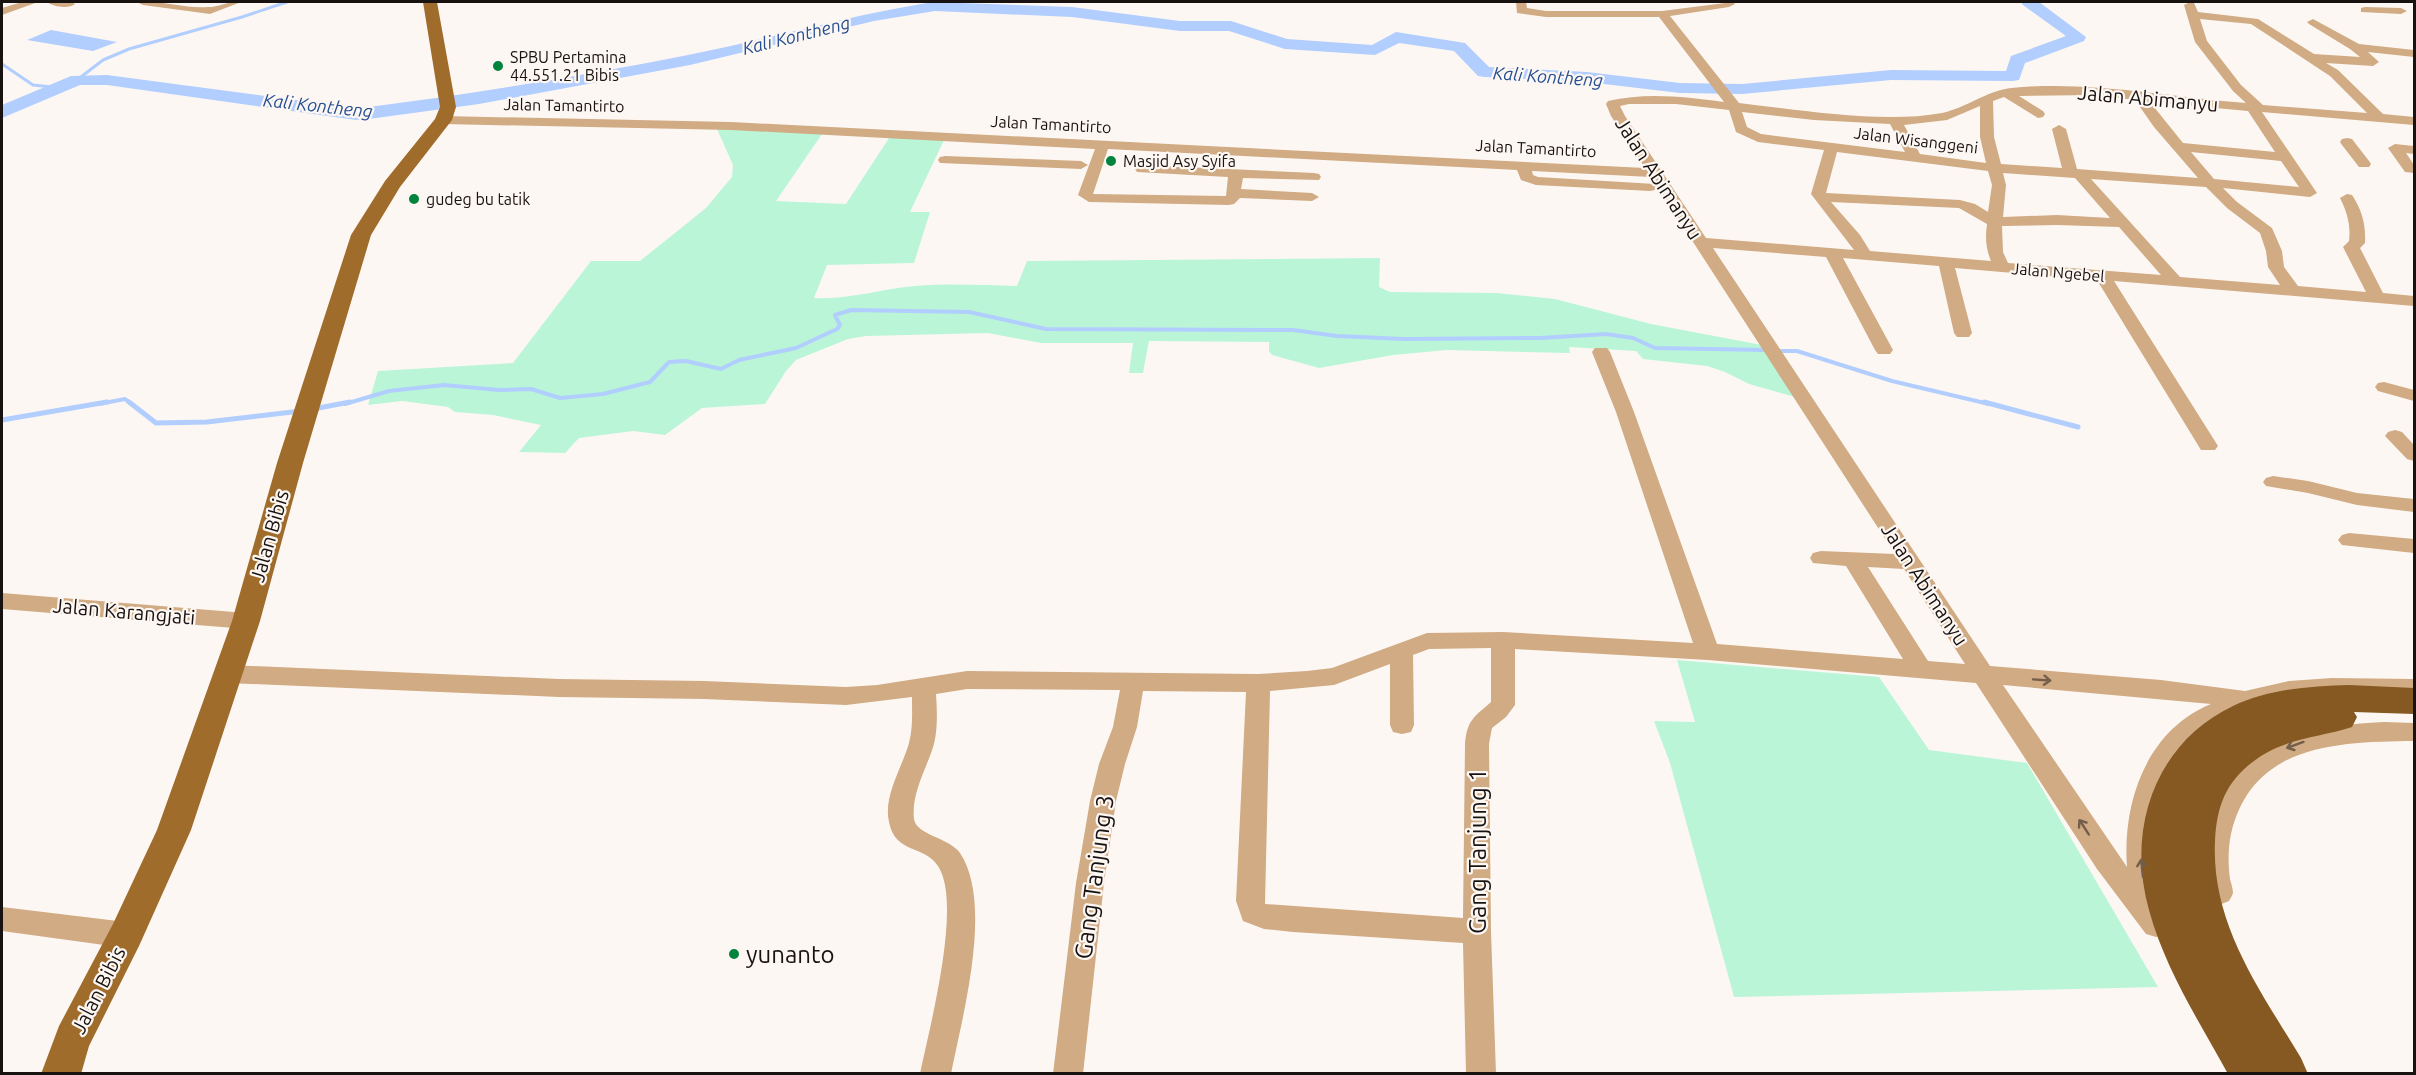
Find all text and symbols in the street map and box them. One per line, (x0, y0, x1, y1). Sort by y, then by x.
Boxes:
water label: Kali Kontheng (740, 12, 852, 58)
place label: SPBU Pertamina 44.551.21 Bibis (510, 48, 626, 84)
marker: SPBU Pertamina 44.551.21 Bibis (491, 59, 505, 73)
water label: Kali Kontheng (1492, 62, 1604, 90)
street label: Jalan Abimanyu (2077, 80, 2219, 116)
water label: Kali Kontheng (262, 89, 374, 121)
street label: Jalan Tamantirto (503, 95, 625, 115)
street label: Jalan Tamantirto (990, 112, 1112, 136)
street label: Jalan Abimanyu (1611, 113, 1707, 243)
street label: Jalan Wisanggeni (1853, 123, 1979, 157)
street label: Jalan Tamantirto (1475, 136, 1597, 160)
place label: Masjid Asy Syifa (1123, 152, 1236, 170)
marker: Masjid Asy Syifa (1104, 154, 1118, 168)
place label: gudeg bu tatik (426, 190, 530, 208)
marker: gudeg bu tatik (407, 192, 421, 206)
street label: Jalan Ngebel (2011, 259, 2105, 285)
street label: Jalan Bibis (245, 487, 293, 585)
street label: Jalan Abimanyu (1877, 519, 1973, 649)
street label: Jalan Karangjati (52, 593, 196, 629)
one-way arrow (2031, 674, 2051, 685)
one-way arrow (2286, 740, 2305, 751)
street label: Gang Tanjung 1 (1464, 768, 1491, 934)
street label: Gang Tanjung 3 (1069, 793, 1119, 961)
one-way arrow (2078, 820, 2090, 836)
one-way arrow (2136, 859, 2147, 879)
place label: yunanto (746, 941, 834, 968)
street label: Jalan Bibis (66, 943, 130, 1037)
marker: yunanto (727, 947, 741, 961)

